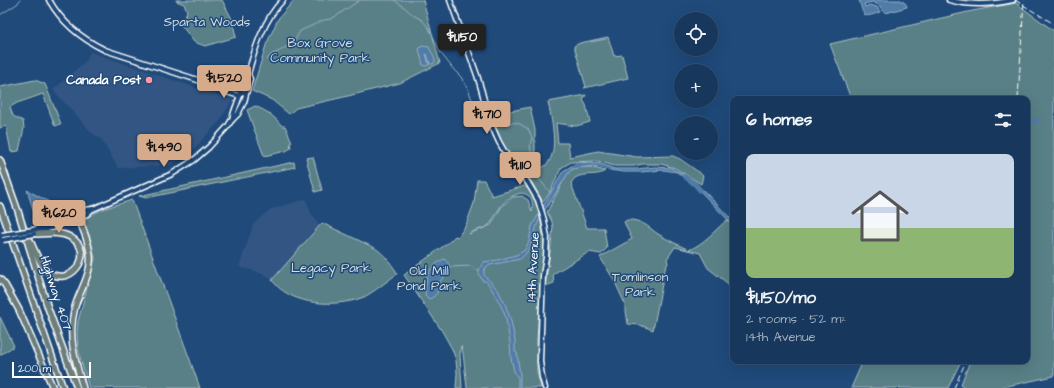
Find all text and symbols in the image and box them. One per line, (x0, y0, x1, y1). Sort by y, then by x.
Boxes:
map controls (674, 12, 718, 160)
button: locate (674, 12, 718, 56)
park label: Sparta Woods (164, 13, 251, 31)
pin: $1,150 (429, 24, 495, 58)
text: $1,150 (447, 28, 477, 46)
park label: Box Grove Community Park (270, 34, 370, 68)
button: + (674, 64, 718, 108)
pin: $1,520 (191, 65, 257, 99)
text: $1,520 (206, 69, 242, 87)
place label: Canada Post (66, 71, 142, 89)
marker: Canada Post (144, 75, 154, 85)
pin: $1,710 (454, 101, 520, 135)
text: $1,710 (472, 105, 502, 123)
text: 6 homes (746, 108, 812, 132)
icon: filters (992, 109, 1014, 131)
button: − (674, 116, 718, 160)
pin: $1,490 (131, 134, 197, 168)
text: $1,490 (146, 138, 182, 156)
pin: $1,110 (487, 152, 553, 186)
text: $1,110 (509, 156, 531, 174)
icon: home (844, 180, 916, 252)
pin: $1,620 (26, 200, 92, 234)
text: $1,620 (41, 204, 77, 222)
street label: 14th Avenue (522, 232, 544, 302)
street label: Highway 407 (35, 253, 77, 333)
park label: Legacy Park (291, 259, 371, 278)
park label: Old Mill Pond Park (397, 262, 461, 295)
park label: Tomlinson Park (612, 268, 669, 301)
text: $1,150/mo (746, 286, 816, 310)
text: 2 rooms · 52 m² (746, 310, 846, 328)
text: 14th Avenue (746, 328, 816, 346)
scale bar (12, 360, 91, 379)
text: 200 m (18, 361, 51, 376)

